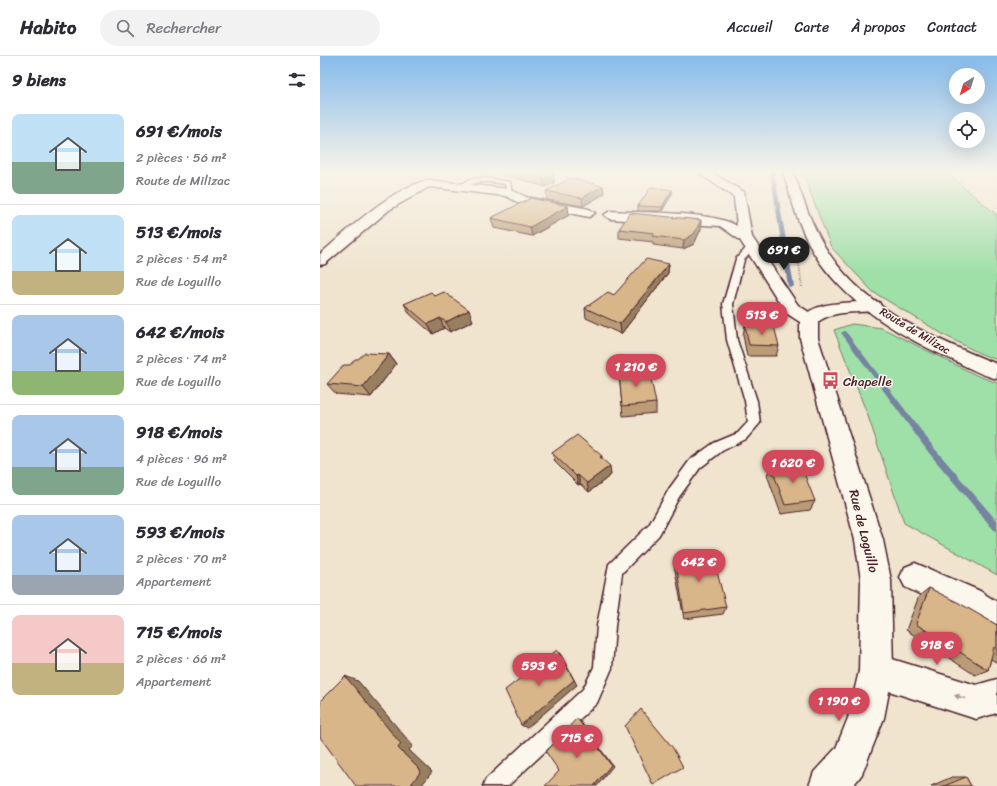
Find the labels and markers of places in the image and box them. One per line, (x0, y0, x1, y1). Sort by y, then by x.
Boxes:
pin: 691 € (756, 237, 812, 271)
pin: 513 € (734, 302, 790, 336)
pin: 1 210 € (599, 354, 673, 388)
place label: Chapelle (843, 370, 892, 393)
bus stop icon: Chapelle (820, 371, 840, 391)
pin: 1 620 € (756, 450, 830, 484)
pin: 642 € (671, 549, 727, 583)
pin: 918 € (909, 632, 965, 666)
pin: 593 € (511, 653, 567, 687)
pin: 1 190 € (802, 688, 876, 722)
pin: 715 € (549, 725, 605, 759)

